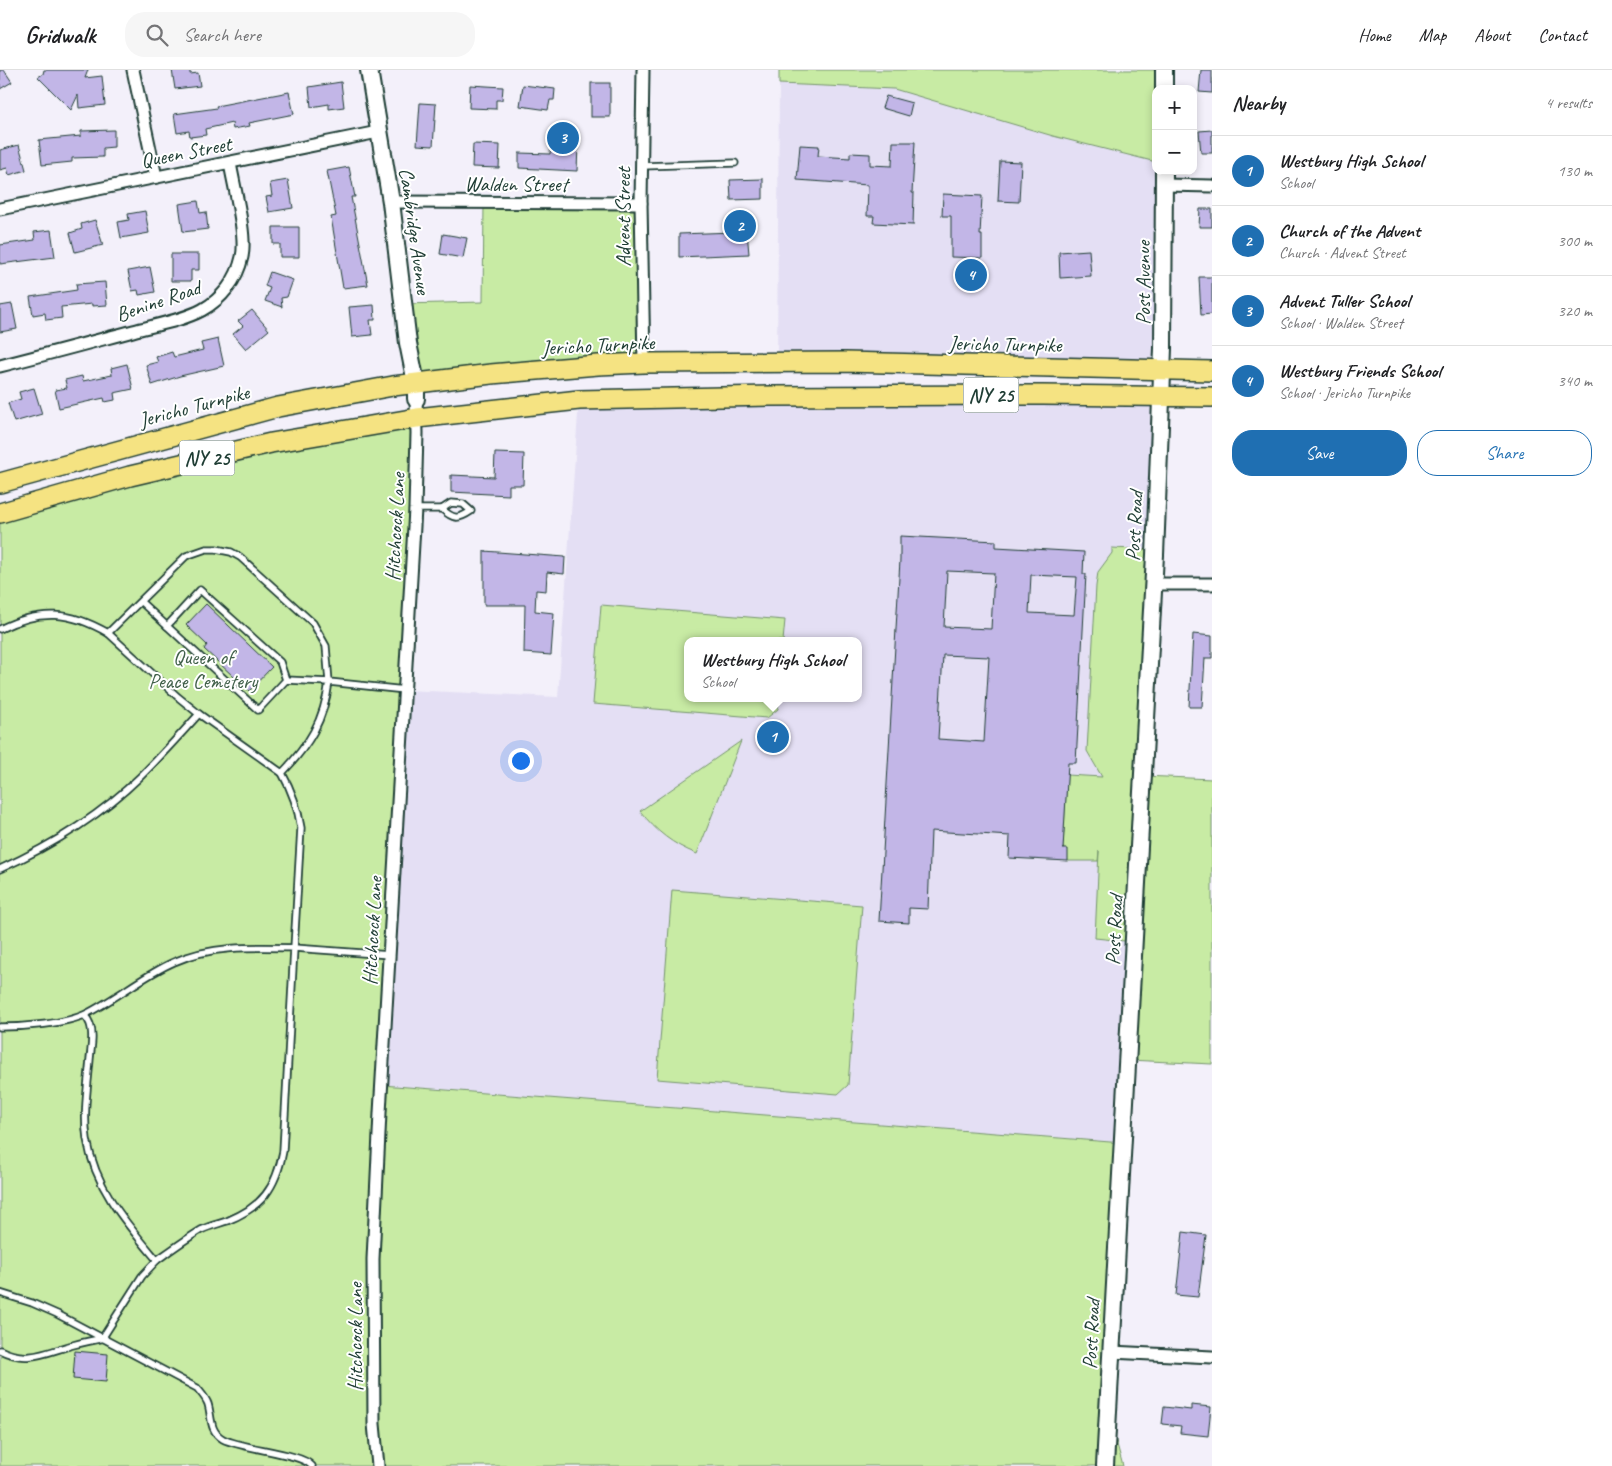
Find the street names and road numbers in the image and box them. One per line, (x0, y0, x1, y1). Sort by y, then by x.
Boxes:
street label: Queen Street (138, 130, 236, 174)
street label: Advent Street (610, 165, 636, 267)
street label: Cambridge Avenue (393, 166, 437, 297)
street label: Walden Street (464, 171, 571, 197)
street label: Post Avenue (1130, 239, 1156, 325)
street label: Benine Road (112, 274, 206, 328)
street label: Jericho Turnpike (540, 329, 656, 361)
street label: Jericho Turnpike (947, 330, 1063, 358)
road number: NY 25 (964, 378, 1018, 412)
street label: Jericho Turnpike (135, 379, 253, 433)
road number: NY 25 (180, 440, 234, 476)
street label: Hitchcock Lane (379, 470, 411, 582)
street label: Post Road (1119, 487, 1149, 562)
street label: Hitchcock Lane (356, 874, 388, 986)
street label: Post Road (1099, 891, 1129, 966)
street label: Hitchcock Lane (342, 1281, 368, 1391)
street label: Post Road (1076, 1295, 1106, 1370)

